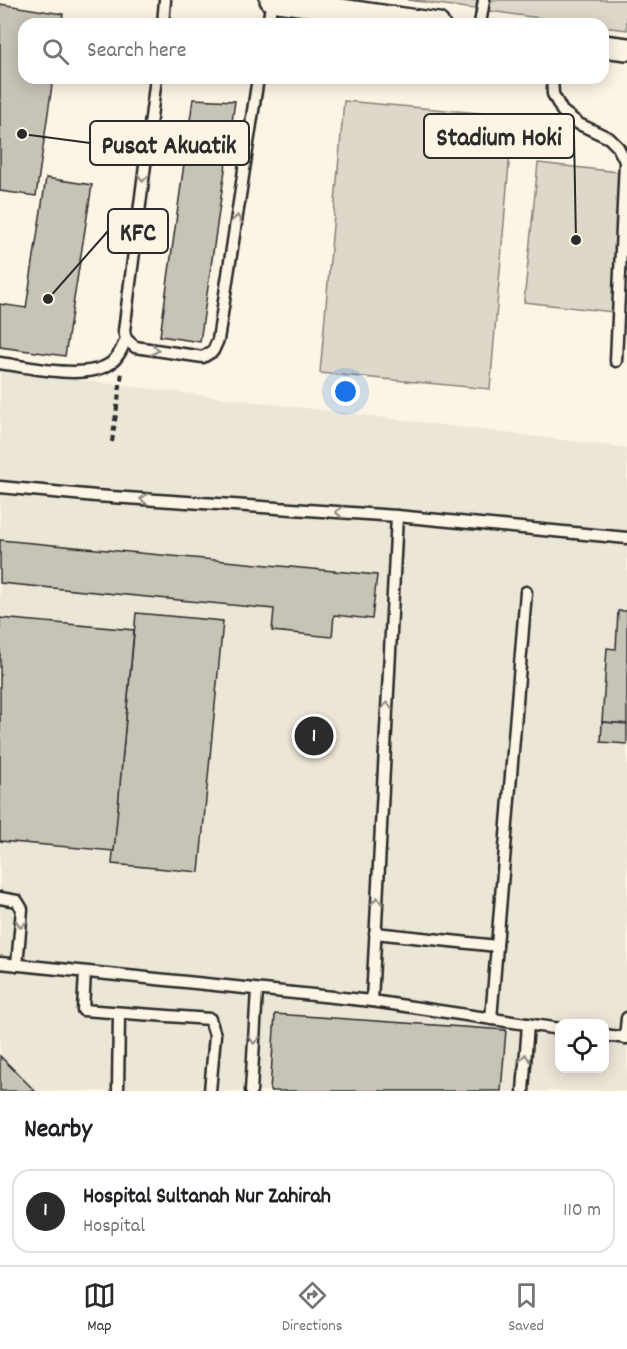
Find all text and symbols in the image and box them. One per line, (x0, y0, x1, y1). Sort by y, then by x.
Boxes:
search box (18, 18, 609, 84)
icon: search (39, 35, 72, 68)
text: Search here (87, 36, 186, 67)
callout: Stadium Hoki (424, 114, 574, 158)
callout: Pusat Akuatik (90, 121, 249, 165)
text: Stadium Hoki (436, 121, 562, 158)
text: Pusat Akuatik (102, 129, 237, 166)
one-way arrow (138, 173, 150, 182)
callout: KFC (108, 209, 168, 253)
one-way arrow (230, 215, 242, 224)
text: KFC (120, 216, 156, 253)
one-way arrow (150, 343, 160, 355)
your location (331, 377, 360, 406)
one-way arrow (140, 493, 149, 506)
one-way arrow (334, 506, 344, 519)
one-way arrow (381, 702, 394, 711)
pin: 1 (294, 714, 334, 758)
one-way arrow (370, 896, 383, 905)
one-way arrow (15, 919, 28, 928)
map controls (555, 1019, 609, 1073)
button: locate (555, 1019, 609, 1073)
one-way arrow (247, 1036, 260, 1045)
one-way arrow (519, 1053, 532, 1062)
text: Nearby (24, 1112, 92, 1149)
text: Hospital Sultanah Nur Zahirah (83, 1182, 331, 1213)
text: 1 (43, 1197, 48, 1225)
text: 110 m (563, 1197, 601, 1225)
text: Hospital (83, 1213, 145, 1241)
tab: Map (83, 1279, 116, 1338)
tab: Directions (282, 1279, 342, 1338)
tab: Saved (508, 1279, 544, 1338)

